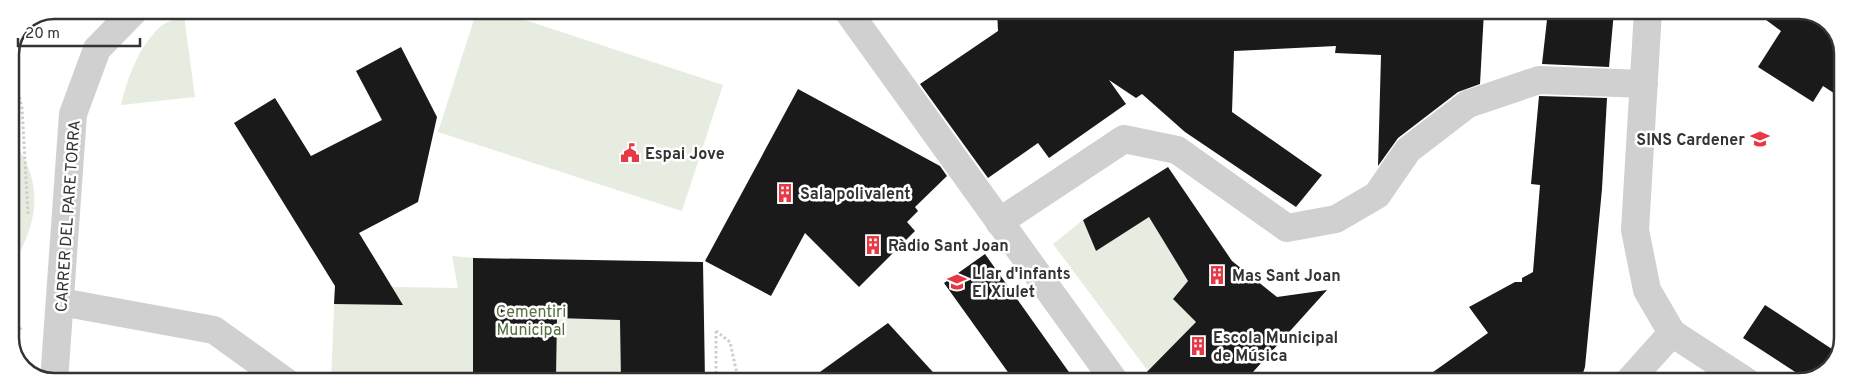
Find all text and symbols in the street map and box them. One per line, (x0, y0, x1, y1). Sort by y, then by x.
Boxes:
scale bar (18, 15, 140, 47)
text: 20 m (25, 25, 60, 44)
street label: CARRER DEL PARE TORRA (52, 119, 86, 313)
school or university icon: SINS Cardener (1749, 128, 1771, 150)
place label: SINS Cardener (1636, 131, 1745, 151)
public building icon: Espai Jove (619, 142, 641, 164)
place label: Espai Jove (645, 145, 725, 165)
building icon: Sala polivalent (774, 182, 796, 204)
place label: Sala polivalent (800, 185, 910, 205)
building icon: Ràdio Sant Joan (862, 234, 884, 256)
place label: Ràdio Sant Joan (888, 237, 1009, 257)
building icon: Mas Sant Joan (1206, 264, 1228, 286)
place label: Llar d'infants El Xiulet (972, 265, 1071, 303)
place label: Mas Sant Joan (1232, 267, 1341, 287)
school or university icon: Llar d'infants El Xiulet (946, 271, 968, 293)
park label: Cementiri Municipal (496, 303, 566, 341)
place label: Escola Municipal de Música (1213, 329, 1338, 367)
building icon: Escola Municipal de Música (1187, 335, 1209, 357)

